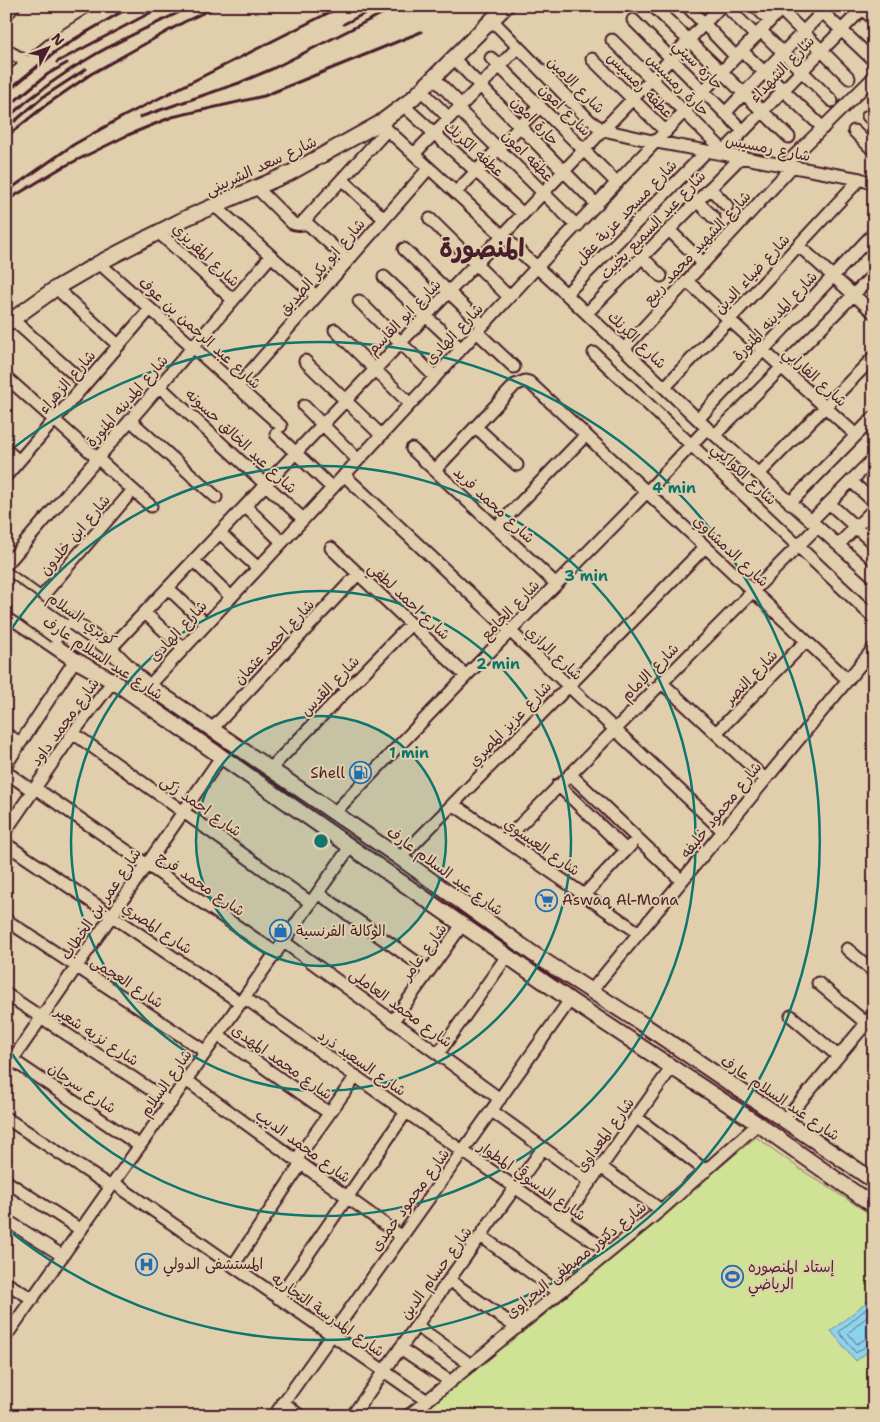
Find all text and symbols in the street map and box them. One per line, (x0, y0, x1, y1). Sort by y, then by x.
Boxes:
north arrow (22, 22, 72, 72)
text: N (47, 29, 68, 50)
street label: شارع الشهداء (745, 31, 819, 107)
street label: حارة سيتي (666, 35, 728, 97)
street label: عطفه رمسيس (603, 48, 677, 122)
street label: حارة رمسيس (642, 49, 714, 121)
street label: شارع الامين (543, 52, 609, 118)
street label: شارع امون (534, 79, 596, 141)
street label: حارة امون (506, 92, 564, 150)
street label: عطفه الكرنك (440, 117, 508, 181)
street label: عطفه امون (498, 126, 558, 186)
street label: شارع رمسيس (724, 130, 812, 166)
street label: شارع سعد الشربينى (202, 132, 320, 200)
street label: شارع مسجد عزبة عقل (571, 155, 681, 269)
street label: شارع عبد السميع بخيت (596, 166, 711, 284)
street label: شارع الشهيد محمد ربيع (639, 187, 756, 310)
street label: شارع ابو بكر الصديق (274, 214, 370, 320)
street label: شارع المقريزي (167, 219, 244, 292)
street label: شارع ضياء الدين (710, 230, 794, 318)
district label: المنصورة (439, 231, 525, 265)
street label: شارع المدينه المنورة (728, 267, 822, 365)
street label: شارع عبد الرحمن بن عوف (134, 273, 266, 393)
street label: شارع ابو القاسم (363, 275, 446, 360)
street label: شارع الهادى (421, 299, 487, 369)
street label: شارع الكرنك (603, 307, 671, 373)
street label: شارع الفارابي (776, 343, 852, 414)
street label: شارع الزهراء (34, 346, 100, 418)
street label: شارع المدينه المنورة (81, 351, 173, 451)
street label: شارع عبد الخالق حسونه (181, 384, 301, 498)
street label: شارع الكواكبي (705, 439, 781, 512)
street label: شارع محمد فريد (449, 462, 539, 548)
text: 4 min (652, 478, 696, 498)
street label: شارع ابن خلدون (35, 490, 115, 580)
street label: شارع الدمشاوي (688, 511, 773, 592)
street label: شارع احمد لطفي (362, 558, 454, 646)
text: 3 min (564, 566, 608, 586)
street label: شارع الجامع (476, 575, 545, 645)
street label: كوبري السلام (43, 588, 121, 651)
street label: شارع احمد عثمان (229, 595, 319, 689)
street label: شارع الهادى (145, 596, 211, 666)
street label: شارع عبد السلام عارف (39, 612, 167, 705)
street label: شارع الرازي (520, 621, 587, 685)
street label: شارع الإمام (617, 639, 684, 706)
street label: شارع النصر (719, 645, 782, 710)
street label: شارع القدس (296, 651, 364, 721)
text: 2 min (476, 654, 520, 674)
street label: شارع محمد داود (26, 674, 104, 770)
street label: شارع عزيز المصري (464, 677, 557, 772)
text: 1 min (389, 743, 429, 763)
street label: شارع محمود خليفه (676, 758, 766, 862)
fuel station icon: Shell (349, 761, 373, 785)
place label: Shell (310, 763, 345, 783)
street label: شارع احمد زكى (156, 771, 246, 841)
street label: شارع العيسوي (500, 813, 584, 881)
street label: شارع عبد السلام عارف (382, 822, 507, 921)
centre of rings (312, 832, 330, 850)
street label: شارع عمر بن الخطاب (56, 844, 146, 964)
street label: شارع محمد فرج (153, 847, 249, 921)
supermarket icon: Aswaq Al-Mona (534, 888, 558, 912)
place label: Aswaq Al-Mona (562, 890, 679, 910)
street label: شارع المصري (118, 897, 196, 960)
shop icon: الوكالة الفرنسية (268, 919, 292, 943)
street label: شارع عامر (395, 920, 451, 986)
place label: الوكالة الفرنسية (296, 921, 386, 941)
street label: شارع العجمى (87, 951, 167, 1013)
street label: شارع محمد العاملى (345, 964, 457, 1052)
street label: شارع نزيه شعير (50, 1000, 143, 1071)
street label: شارع محمد المهدى (228, 1020, 336, 1104)
street label: شارع السعيد ذرد (314, 1025, 410, 1101)
street label: شارع السلام (136, 1045, 197, 1121)
street label: شارع عبد السلام عارف (716, 1051, 843, 1146)
street label: شارع سرحان (44, 1058, 120, 1118)
street label: شارع المعداوى (571, 1094, 639, 1176)
street label: شارع محمد الديب (251, 1105, 355, 1187)
street label: شارع الدسوقي المطوار (473, 1135, 590, 1226)
street label: شارع محمود حمدى (366, 1144, 454, 1256)
street label: شارع دكتور مصطفى البحراوى (501, 1197, 651, 1323)
street label: شارع حسام الدين (395, 1223, 477, 1324)
hospital icon: المستشفى الدولي (135, 1252, 159, 1276)
place label: المستشفى الدولي (163, 1254, 263, 1277)
place label: إستاد المنصوره الرياضي (748, 1257, 834, 1297)
sports icon: إستاد المنصوره الرياضي (720, 1264, 744, 1288)
street label: شارع المدرسة التجاريه (268, 1269, 388, 1361)

